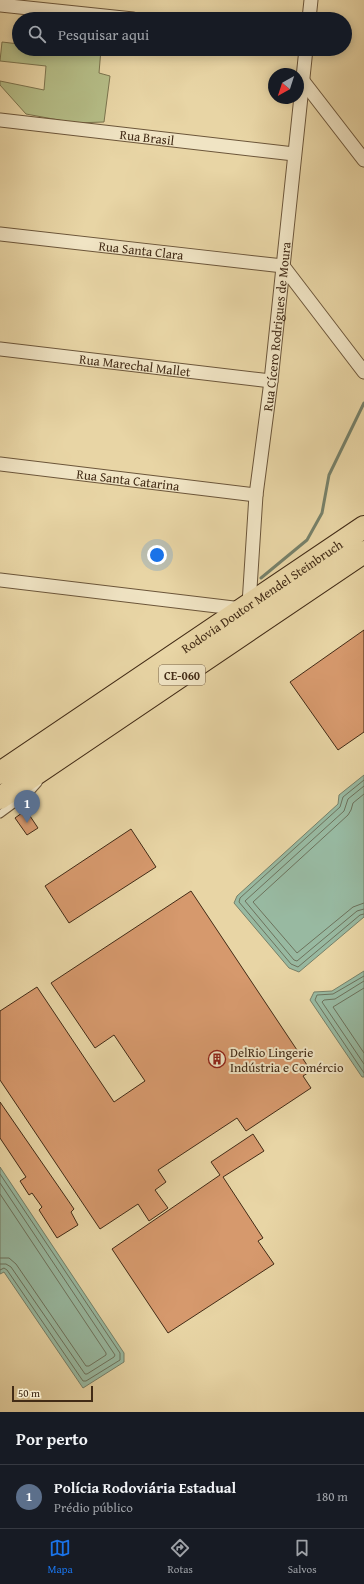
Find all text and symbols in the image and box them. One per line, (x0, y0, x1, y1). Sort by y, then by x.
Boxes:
search box (12, 12, 352, 56)
icon: search (26, 23, 48, 45)
text: Pesquisar aqui (58, 24, 149, 45)
north arrow (268, 68, 304, 104)
street label: Rua Brasil (119, 124, 176, 150)
street label: Rua Santa Clara (98, 236, 185, 264)
street label: Rua Cícero Rodrigues de Moura (258, 240, 295, 412)
street label: Rua Marechal Mallet (78, 349, 192, 381)
street label: Rua Santa Catarina (76, 464, 181, 495)
street label: Rodovia Doutor Mendel Steinbruch (177, 534, 347, 658)
your location (147, 545, 167, 565)
road number: CE-060 (159, 665, 205, 685)
pin: 1 (14, 790, 40, 823)
place label: DelRio Lingerie Indústria e Comércio (230, 1043, 344, 1077)
building icon: DelRio Lingerie Indústria e Comércio (207, 1049, 227, 1069)
scale bar (12, 1384, 93, 1403)
text: 50 m (18, 1385, 40, 1401)
text: Por perto (16, 1426, 88, 1451)
text: Polícia Rodoviária Estadual (54, 1477, 236, 1498)
text: 1 (26, 1487, 32, 1506)
text: 180 m (316, 1487, 348, 1506)
text: Prédio público (54, 1498, 133, 1517)
tab: Mapa (47, 1537, 73, 1577)
tab: Rotas (168, 1537, 193, 1577)
tab: Salvos (288, 1537, 317, 1577)

